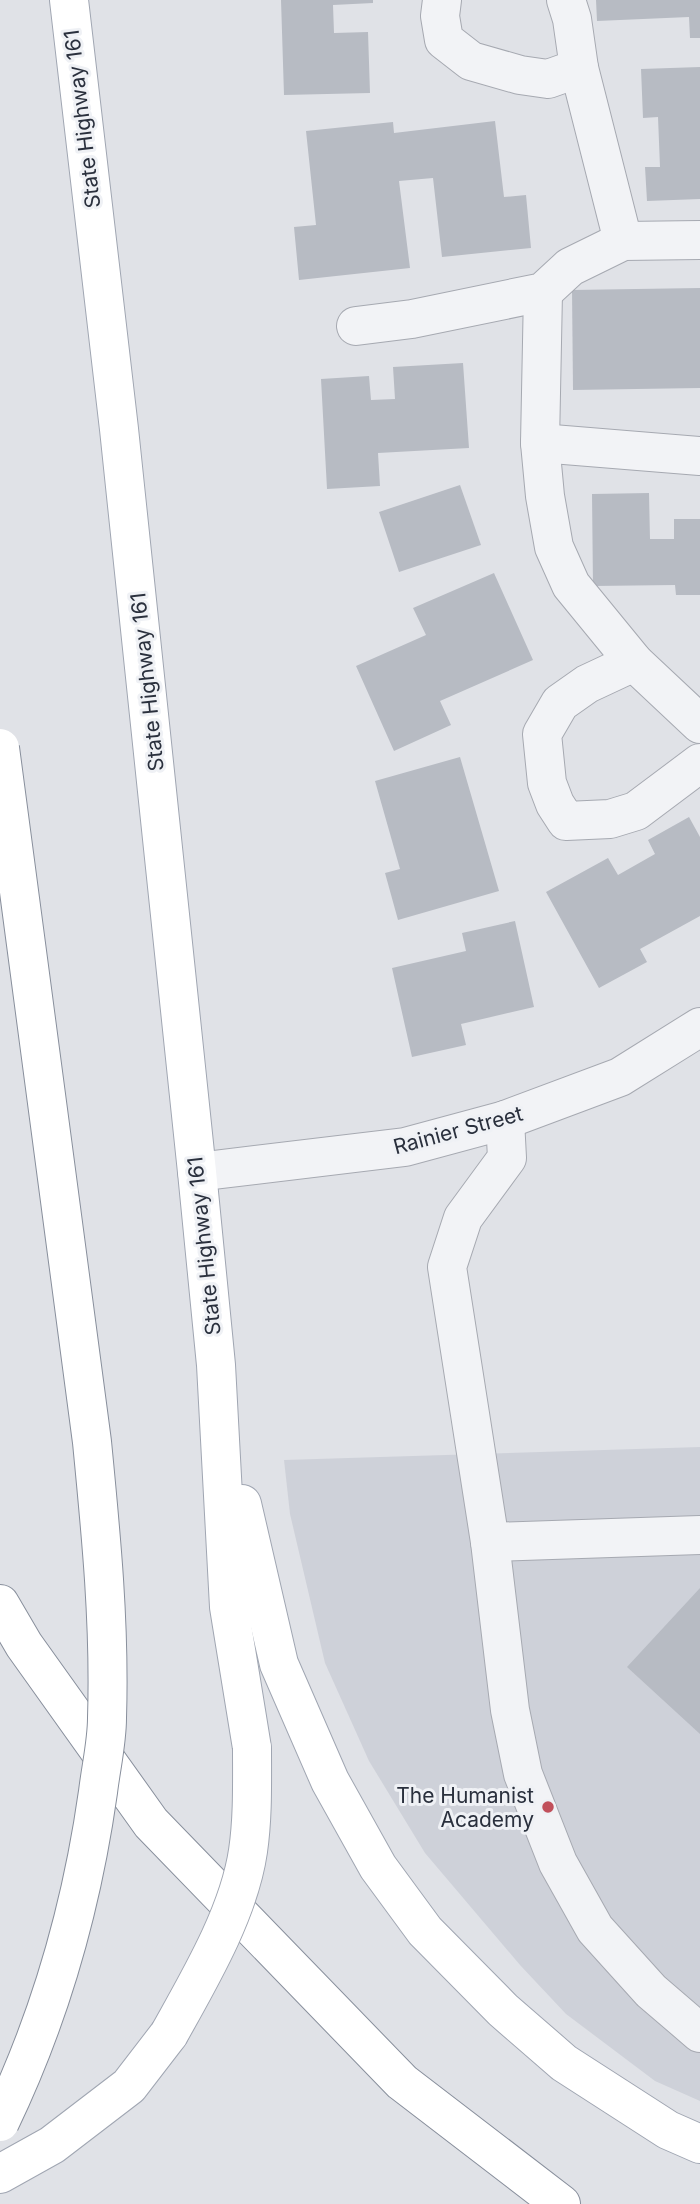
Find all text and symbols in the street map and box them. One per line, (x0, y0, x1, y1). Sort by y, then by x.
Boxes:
street label: State Highway 161 (59, 28, 105, 210)
street label: State Highway 161 (125, 591, 169, 773)
street label: Rainier Street (390, 1101, 526, 1159)
street label: State Highway 161 (182, 1155, 226, 1337)
place label: The Humanist Academy (396, 1783, 534, 1832)
marker: The Humanist Academy (540, 1799, 556, 1815)

